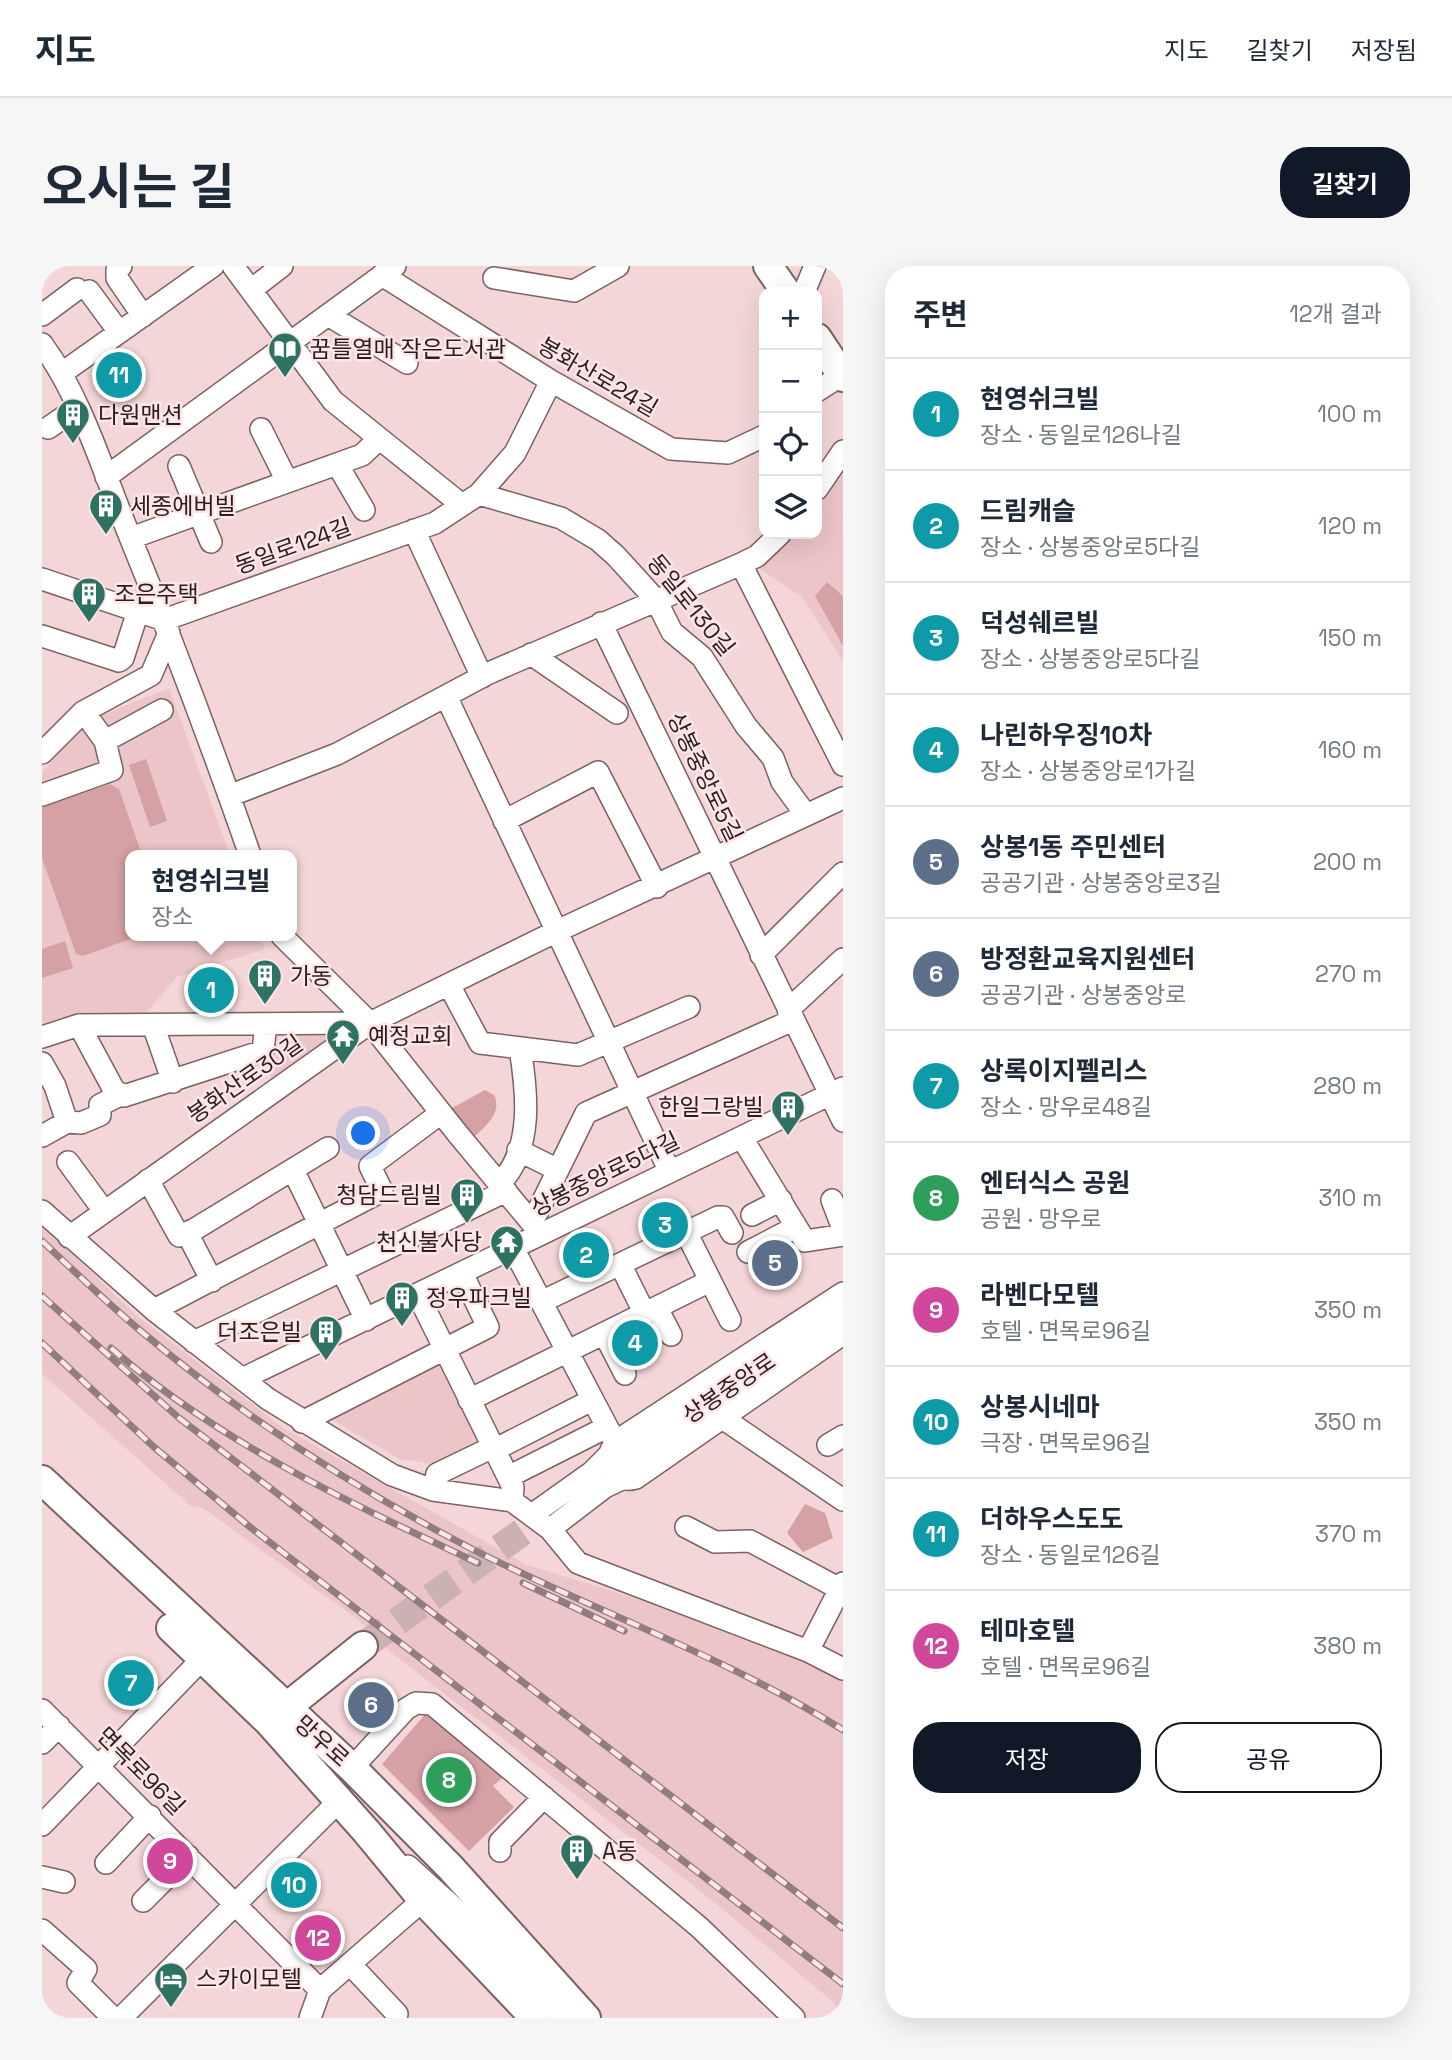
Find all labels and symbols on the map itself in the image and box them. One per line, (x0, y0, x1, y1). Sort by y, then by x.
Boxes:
library icon: 꿈틀열매 작은도서관 (266, 330, 304, 379)
street label: 봉화산로24길 (533, 331, 663, 423)
place label: 꿈틀열매 작은도서관 (310, 334, 506, 364)
pin: 11 (96, 349, 142, 401)
building icon: 다원맨션 (54, 396, 92, 445)
place label: 다원맨션 (98, 400, 183, 430)
building icon: 세종에버빌 (87, 487, 125, 536)
place label: 세종에버빌 (130, 491, 236, 521)
street label: 동일로124길 (231, 511, 355, 581)
street label: 동일로130길 (641, 548, 741, 662)
building icon: 조은주택 (70, 575, 108, 624)
place label: 조은주택 (114, 579, 199, 609)
street label: 상봉중앙로5길 (661, 707, 749, 847)
building icon: 가동 (246, 957, 284, 1006)
place label: 가동 (290, 961, 332, 991)
pin: 1 (188, 964, 234, 1016)
temple icon: 예정교회 (324, 1017, 362, 1066)
place label: 예정교회 (368, 1021, 453, 1051)
street label: 봉화산로30길 (181, 1028, 309, 1130)
building icon: 한일그랑빌 (769, 1088, 807, 1137)
place label: 한일그랑빌 (658, 1092, 764, 1122)
your location (346, 1116, 380, 1150)
street label: 상봉중앙로5다길 (526, 1125, 684, 1223)
building icon: 청담드림빌 (448, 1176, 486, 1225)
place label: 청담드림빌 (336, 1180, 442, 1210)
pin: 3 (642, 1199, 688, 1251)
temple icon: 천신불사당 (488, 1223, 526, 1272)
place label: 천신불사당 (376, 1227, 482, 1257)
pin: 2 (563, 1229, 609, 1281)
pin: 5 (752, 1237, 798, 1289)
building icon: 정우파크빌 (383, 1279, 421, 1328)
place label: 정우파크빌 (426, 1283, 532, 1313)
building icon: 더조은빌 (307, 1313, 345, 1362)
place label: 더조은빌 (217, 1317, 302, 1347)
pin: 4 (612, 1317, 658, 1369)
street label: 상봉중앙로 (677, 1346, 781, 1430)
pin: 7 (108, 1657, 154, 1709)
pin: 6 (348, 1679, 394, 1731)
street label: 망우로 (288, 1709, 356, 1773)
street label: 면목로96길 (91, 1721, 191, 1821)
pin: 8 (426, 1754, 472, 1806)
building icon: A동 (558, 1832, 596, 1881)
pin: 9 (147, 1835, 193, 1887)
place label: A동 (602, 1836, 638, 1866)
pin: 10 (271, 1859, 317, 1911)
pin: 12 (295, 1912, 341, 1964)
hotel icon: 스카이모텔 (152, 1960, 190, 2009)
place label: 스카이모텔 (196, 1964, 302, 1994)

